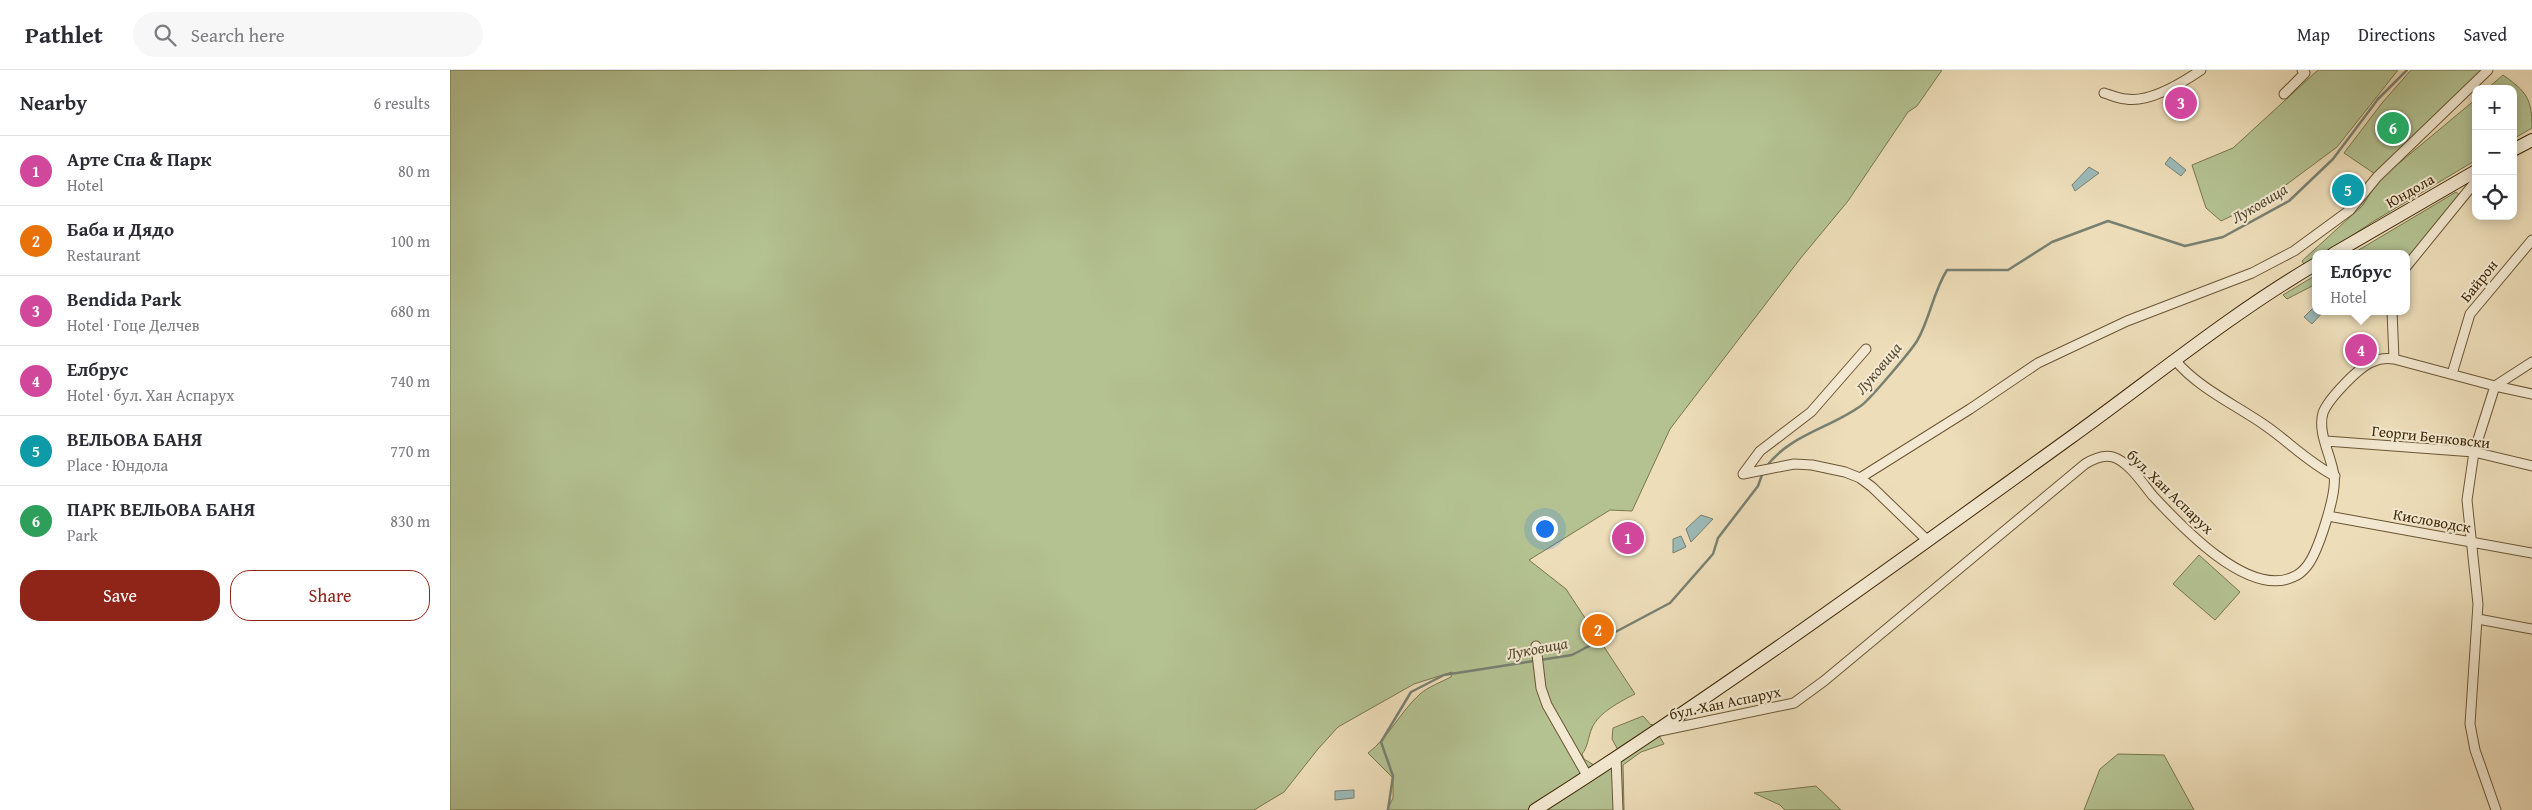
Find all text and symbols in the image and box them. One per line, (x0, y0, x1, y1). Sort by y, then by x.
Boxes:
search box (133, 12, 483, 57)
text: Pathlet (25, 17, 103, 52)
icon: search (151, 21, 179, 49)
text: Search here (191, 21, 285, 49)
text: Map (2297, 21, 2330, 48)
text: Directions (2358, 21, 2435, 48)
text: Saved (2463, 21, 2507, 48)
pin: 3 (2165, 84, 2197, 122)
map controls (2472, 85, 2517, 220)
button: + (2472, 85, 2517, 130)
text: Nearby (20, 87, 87, 118)
text: 6 results (373, 91, 430, 115)
pin: 6 (2377, 109, 2409, 147)
button: − (2472, 130, 2517, 175)
text: Арте Спа & Парк (67, 145, 211, 173)
text: 1 (32, 159, 40, 183)
text: 80 m (398, 159, 430, 183)
street label: Юндола (2382, 168, 2439, 213)
pin: 5 (2332, 171, 2364, 209)
text: Hotel (67, 173, 103, 197)
button: locate (2472, 175, 2517, 220)
water label: Луковица (2226, 176, 2292, 229)
text: Баба и Дядо (67, 215, 174, 243)
text: 2 (32, 229, 40, 253)
text: 100 m (390, 229, 430, 253)
text: Restaurant (67, 243, 141, 267)
popup (2312, 250, 2410, 315)
street label: Байрон (2455, 255, 2502, 306)
text: Елбрус (2330, 257, 2392, 285)
text: Bendida Park (67, 285, 181, 313)
text: Hotel (2330, 285, 2367, 309)
text: 3 (32, 299, 40, 323)
text: 680 m (390, 299, 430, 323)
text: Hotel · Гоце Делчев (67, 313, 200, 337)
pin: 4 (2345, 331, 2377, 369)
water label: Луковица (1849, 336, 1907, 399)
text: Елбрус (67, 355, 128, 383)
text: 4 (32, 369, 40, 393)
text: 740 m (390, 369, 430, 393)
text: Hotel · бул. Хан Аспарух (67, 383, 234, 407)
street label: Георги Бенковски (2371, 420, 2491, 453)
text: ВЕЛЬОВА БАНЯ (67, 425, 202, 453)
text: 5 (32, 439, 40, 463)
text: 770 m (390, 439, 430, 463)
street label: бул. Хан Аспарух (2122, 445, 2219, 539)
text: Place · Юндола (67, 453, 168, 477)
text: ПАРК ВЕЛЬОВА БАНЯ (67, 495, 255, 523)
street label: Кисловодск (2392, 503, 2473, 538)
text: 6 (32, 509, 40, 533)
text: 830 m (390, 509, 430, 533)
your location (1532, 516, 1558, 542)
pin: 1 (1612, 519, 1644, 557)
text: Park (67, 523, 98, 547)
button: Save (20, 570, 220, 621)
button: Share (230, 570, 430, 621)
pin: 2 (1582, 611, 1614, 649)
water label: Луковица (1504, 630, 1570, 666)
street label: бул. Хан Аспарух (1667, 680, 1783, 725)

